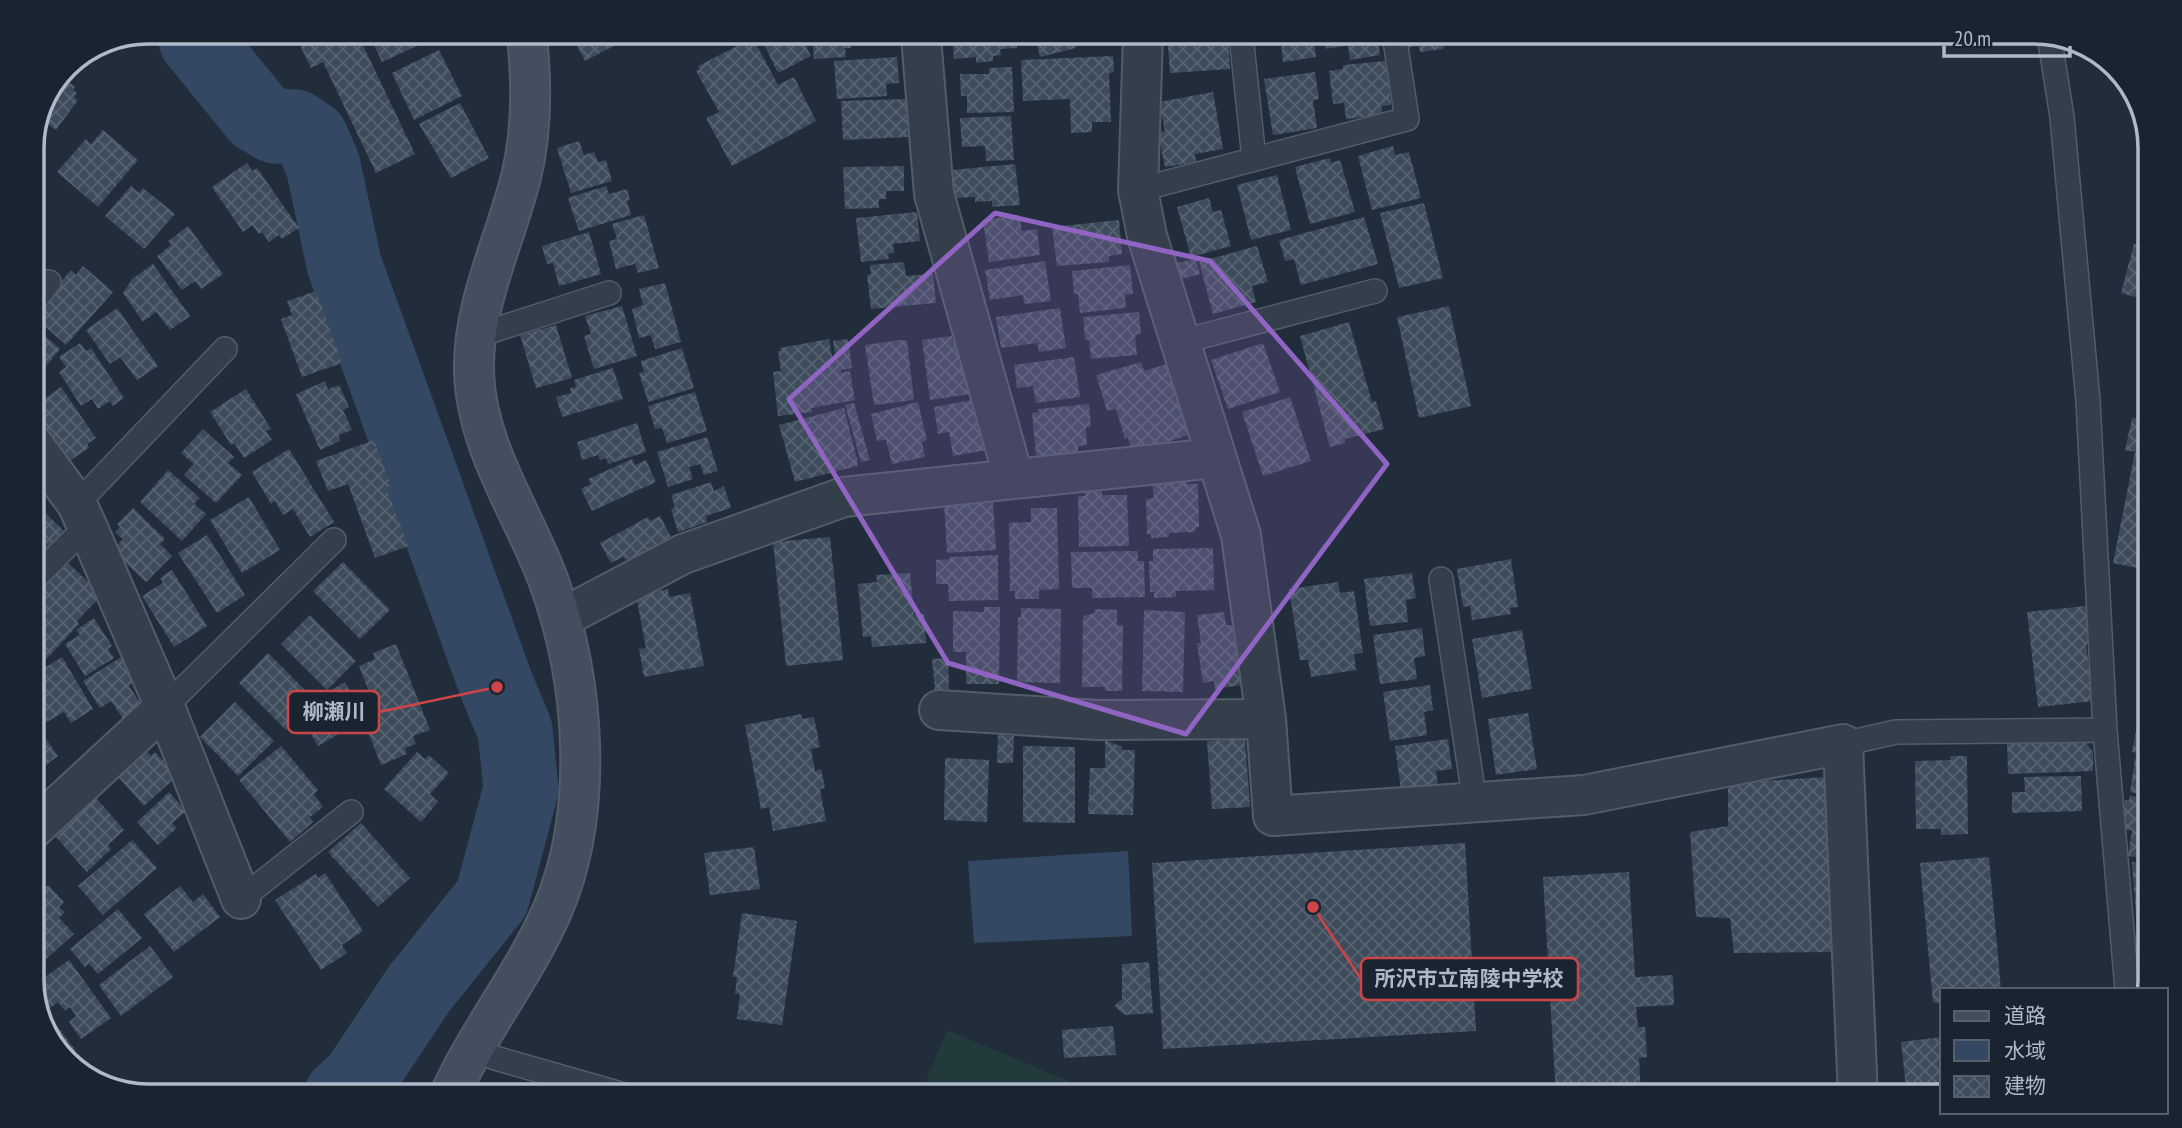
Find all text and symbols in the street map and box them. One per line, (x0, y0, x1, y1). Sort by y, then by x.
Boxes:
scale bar (1944, 14, 2070, 58)
text: 20 m (1954, 25, 1991, 52)
callout: 柳瀬川 (288, 691, 379, 733)
text: 柳瀬川 (303, 698, 366, 725)
callout: 所沢市立南陵中学校 (1361, 958, 1578, 1000)
text: 所沢市立南陵中学校 (1375, 965, 1564, 992)
legend (1940, 988, 2168, 1114)
text: 道路 (2004, 1002, 2046, 1029)
text: 水域 (2004, 1037, 2046, 1064)
text: 建物 (2004, 1072, 2046, 1099)

